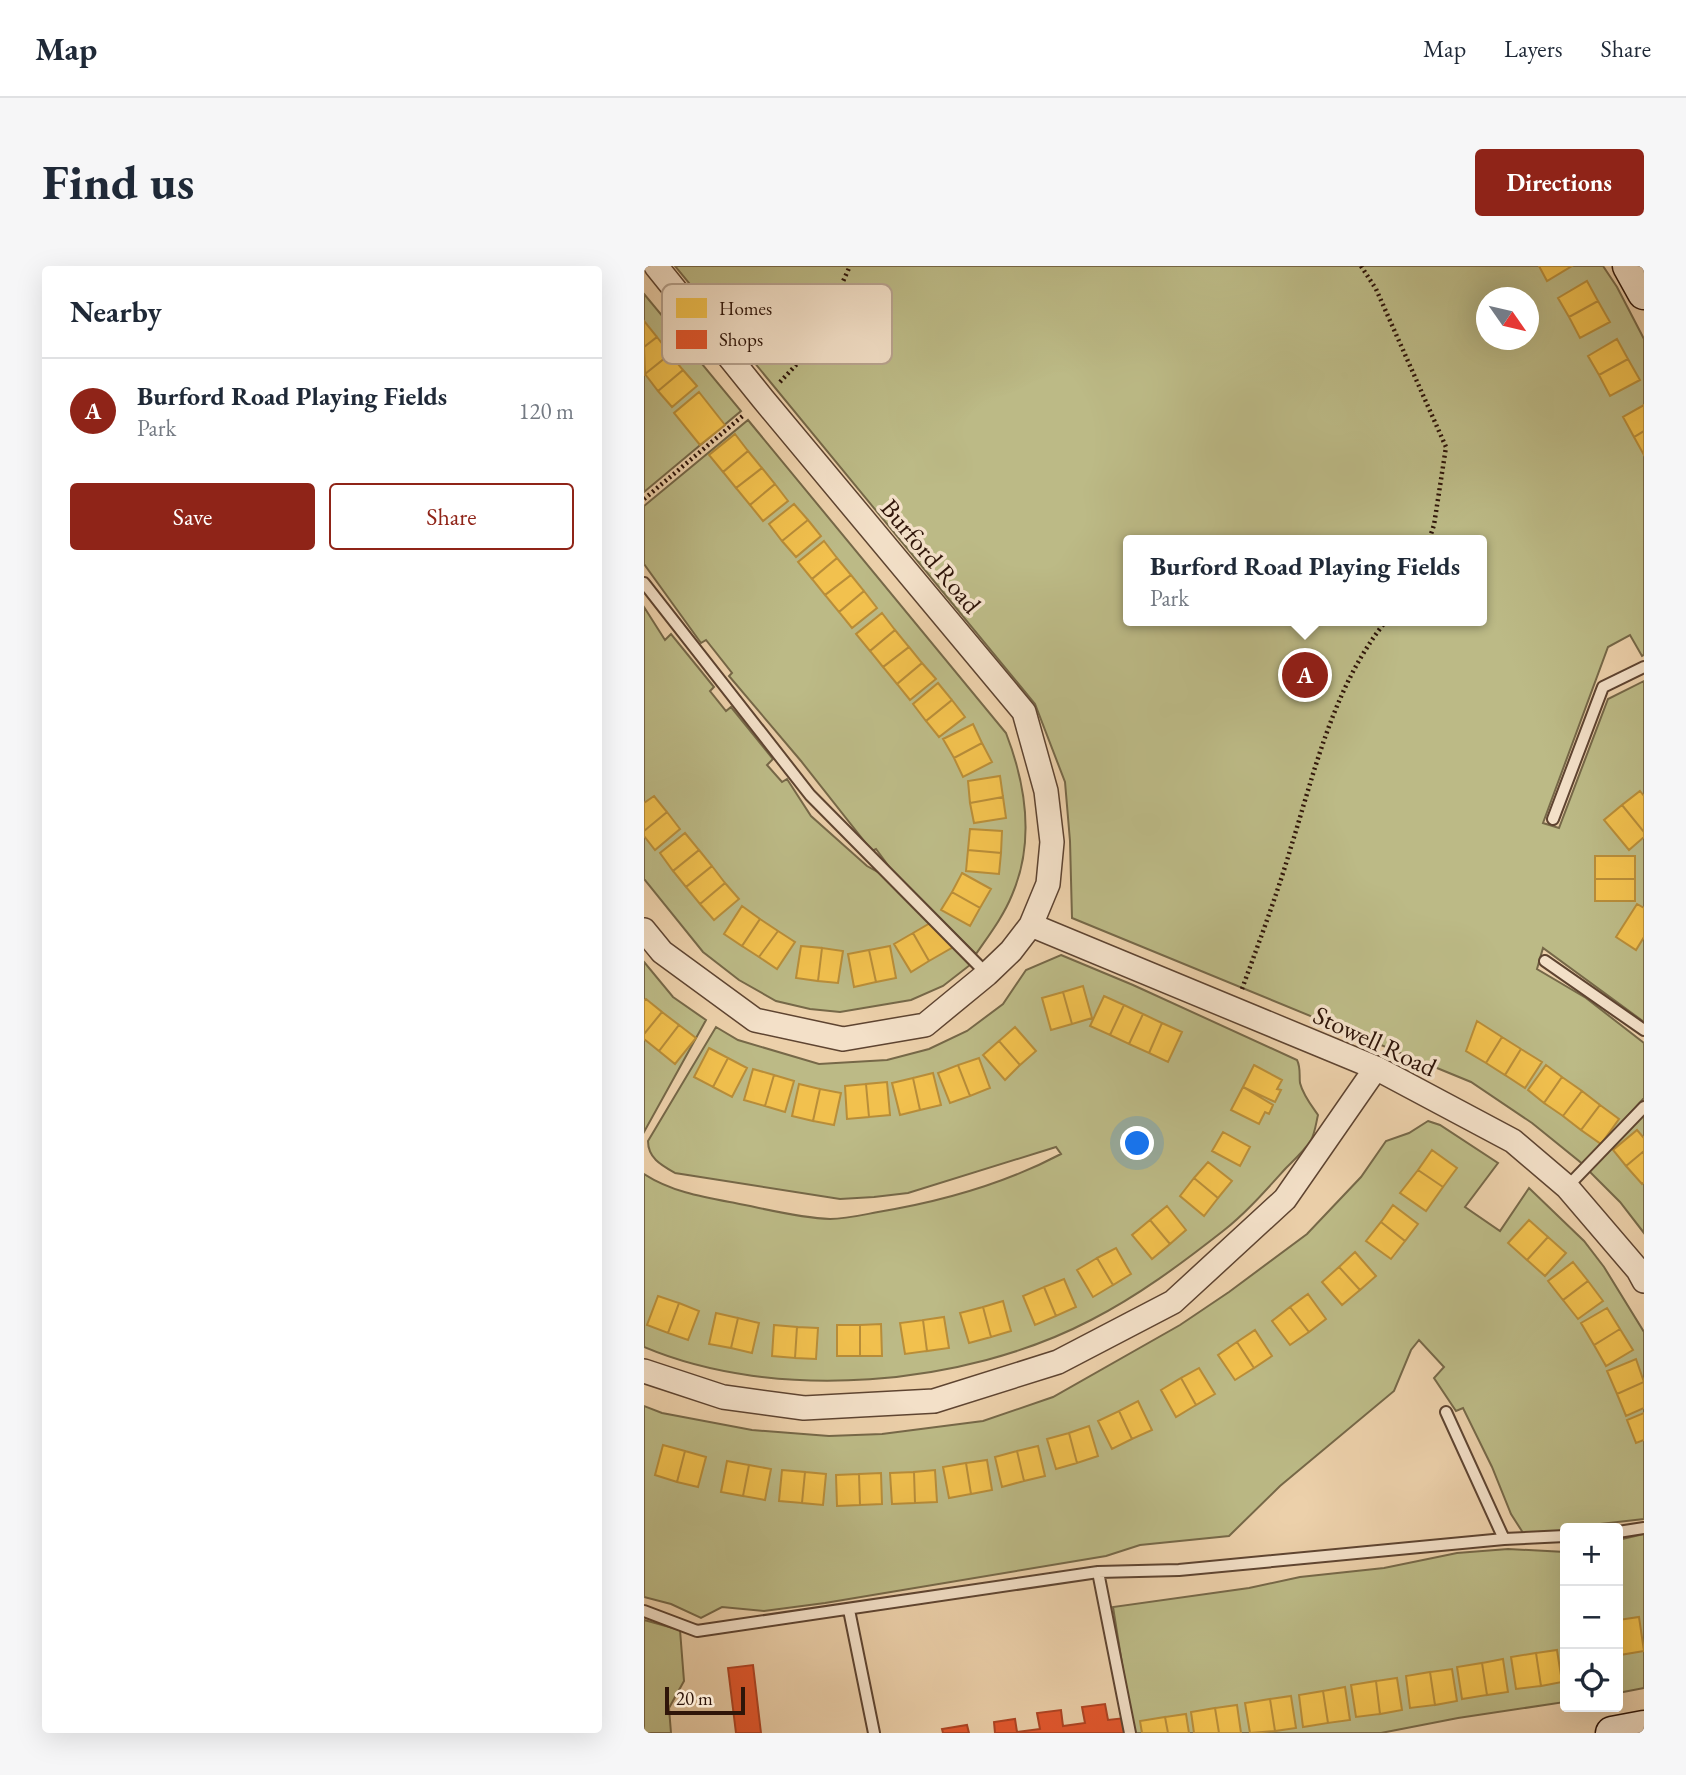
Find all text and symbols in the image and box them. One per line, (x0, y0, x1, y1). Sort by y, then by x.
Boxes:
text: Map (35, 27, 97, 70)
text: Map (1423, 33, 1466, 64)
text: Layers (1504, 33, 1563, 64)
text: Share (1601, 33, 1651, 64)
button: Directions (1475, 149, 1644, 216)
text: Find us (42, 150, 194, 214)
legend (662, 284, 892, 364)
north arrow (1476, 287, 1539, 350)
text: Nearby (70, 292, 162, 331)
text: Homes (719, 296, 772, 321)
text: Shops (719, 327, 763, 352)
text: Burford Road Playing Fields (137, 379, 447, 413)
text: A (85, 396, 101, 426)
text: 120 m (518, 396, 574, 426)
text: Park (137, 413, 176, 443)
button: Save (70, 483, 315, 550)
button: Share (329, 483, 574, 550)
street label: Burford Road (873, 492, 989, 621)
popup (1123, 535, 1487, 626)
text: Burford Road Playing Fields (1150, 549, 1460, 583)
text: Park (1150, 583, 1189, 613)
pin: A (1282, 649, 1328, 701)
street label: Stowell Road (1308, 998, 1443, 1085)
your location (1120, 1126, 1154, 1160)
map controls (1560, 1523, 1623, 1712)
button: + (1560, 1523, 1623, 1586)
button: − (1560, 1586, 1623, 1649)
button: locate (1560, 1649, 1623, 1712)
scale bar (665, 1684, 746, 1716)
text: 20 m (676, 1686, 713, 1711)

